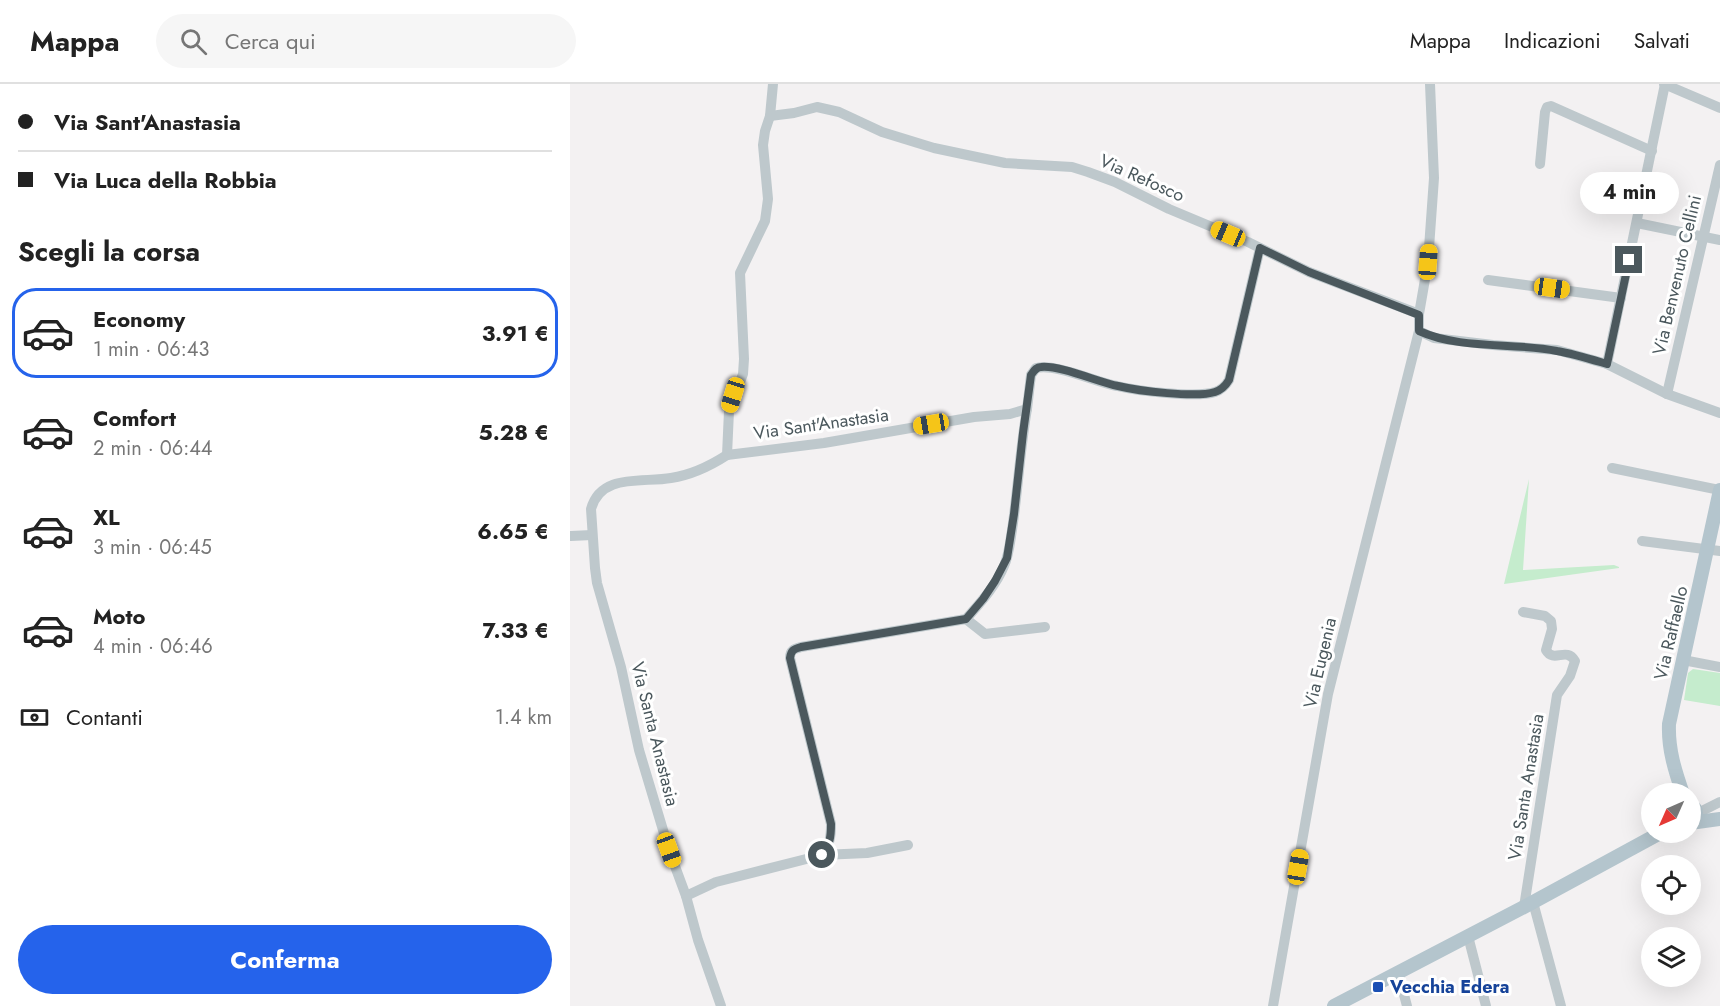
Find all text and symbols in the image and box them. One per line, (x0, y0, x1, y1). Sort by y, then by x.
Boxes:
search box (156, 14, 576, 68)
text: Mappa (30, 21, 120, 62)
icon: search (177, 25, 210, 58)
text: Cerca qui (225, 25, 316, 57)
text: Mappa (1410, 26, 1471, 56)
text: Indicazioni (1504, 26, 1601, 56)
text: Salvati (1634, 26, 1690, 56)
text: Via Sant'Anastasia (54, 106, 241, 138)
street label: Via Refosco (1095, 148, 1189, 208)
text: Via Luca della Robbia (54, 164, 277, 196)
callout: 4 min (1580, 173, 1678, 215)
text: 4 min (1603, 178, 1656, 207)
street label: Via Benvenuto Cellini (1646, 192, 1708, 358)
car (1208, 219, 1248, 249)
text: Scegli la corsa (18, 232, 200, 271)
car (1418, 243, 1438, 281)
route end (1615, 246, 1642, 273)
car (1533, 277, 1571, 299)
text: Economy (93, 303, 185, 335)
icon: car (21, 306, 75, 360)
text: 3.91 € (482, 317, 549, 349)
text: 1 min · 06:43 (93, 335, 209, 364)
car (719, 375, 747, 415)
text: Comfort (93, 402, 176, 434)
street label: Via Sant'Anastasia (752, 402, 890, 446)
icon: car (21, 405, 75, 459)
car (912, 412, 950, 436)
text: 5.28 € (478, 416, 549, 448)
text: 2 min · 06:44 (93, 434, 213, 463)
text: XL (93, 501, 120, 533)
icon: car (21, 504, 75, 558)
text: 6.65 € (477, 515, 549, 547)
text: 3 min · 06:45 (93, 533, 212, 562)
street label: Via Raffaello (1648, 583, 1694, 683)
text: Moto (93, 600, 146, 632)
icon: car (21, 603, 75, 657)
text: 7.33 € (483, 614, 549, 646)
street label: Via Eugenia (1297, 615, 1343, 711)
text: 4 min · 06:46 (93, 632, 213, 661)
street label: Via Santa Anastasia (625, 659, 685, 809)
icon: cash (18, 701, 51, 734)
text: Contanti (66, 701, 143, 733)
text: 1.4 km (495, 703, 552, 732)
street label: Via Santa Anastasia (1502, 712, 1550, 862)
north arrow (1641, 783, 1701, 843)
map controls (1641, 783, 1701, 987)
car (654, 830, 684, 870)
route start (808, 841, 835, 868)
car (1286, 848, 1310, 886)
button: locate (1641, 855, 1701, 915)
button: Conferma (18, 925, 552, 994)
button: layers (1641, 927, 1701, 987)
place label: Vecchia Edera (1389, 974, 1510, 1000)
marker: Vecchia Edera (1371, 980, 1385, 994)

